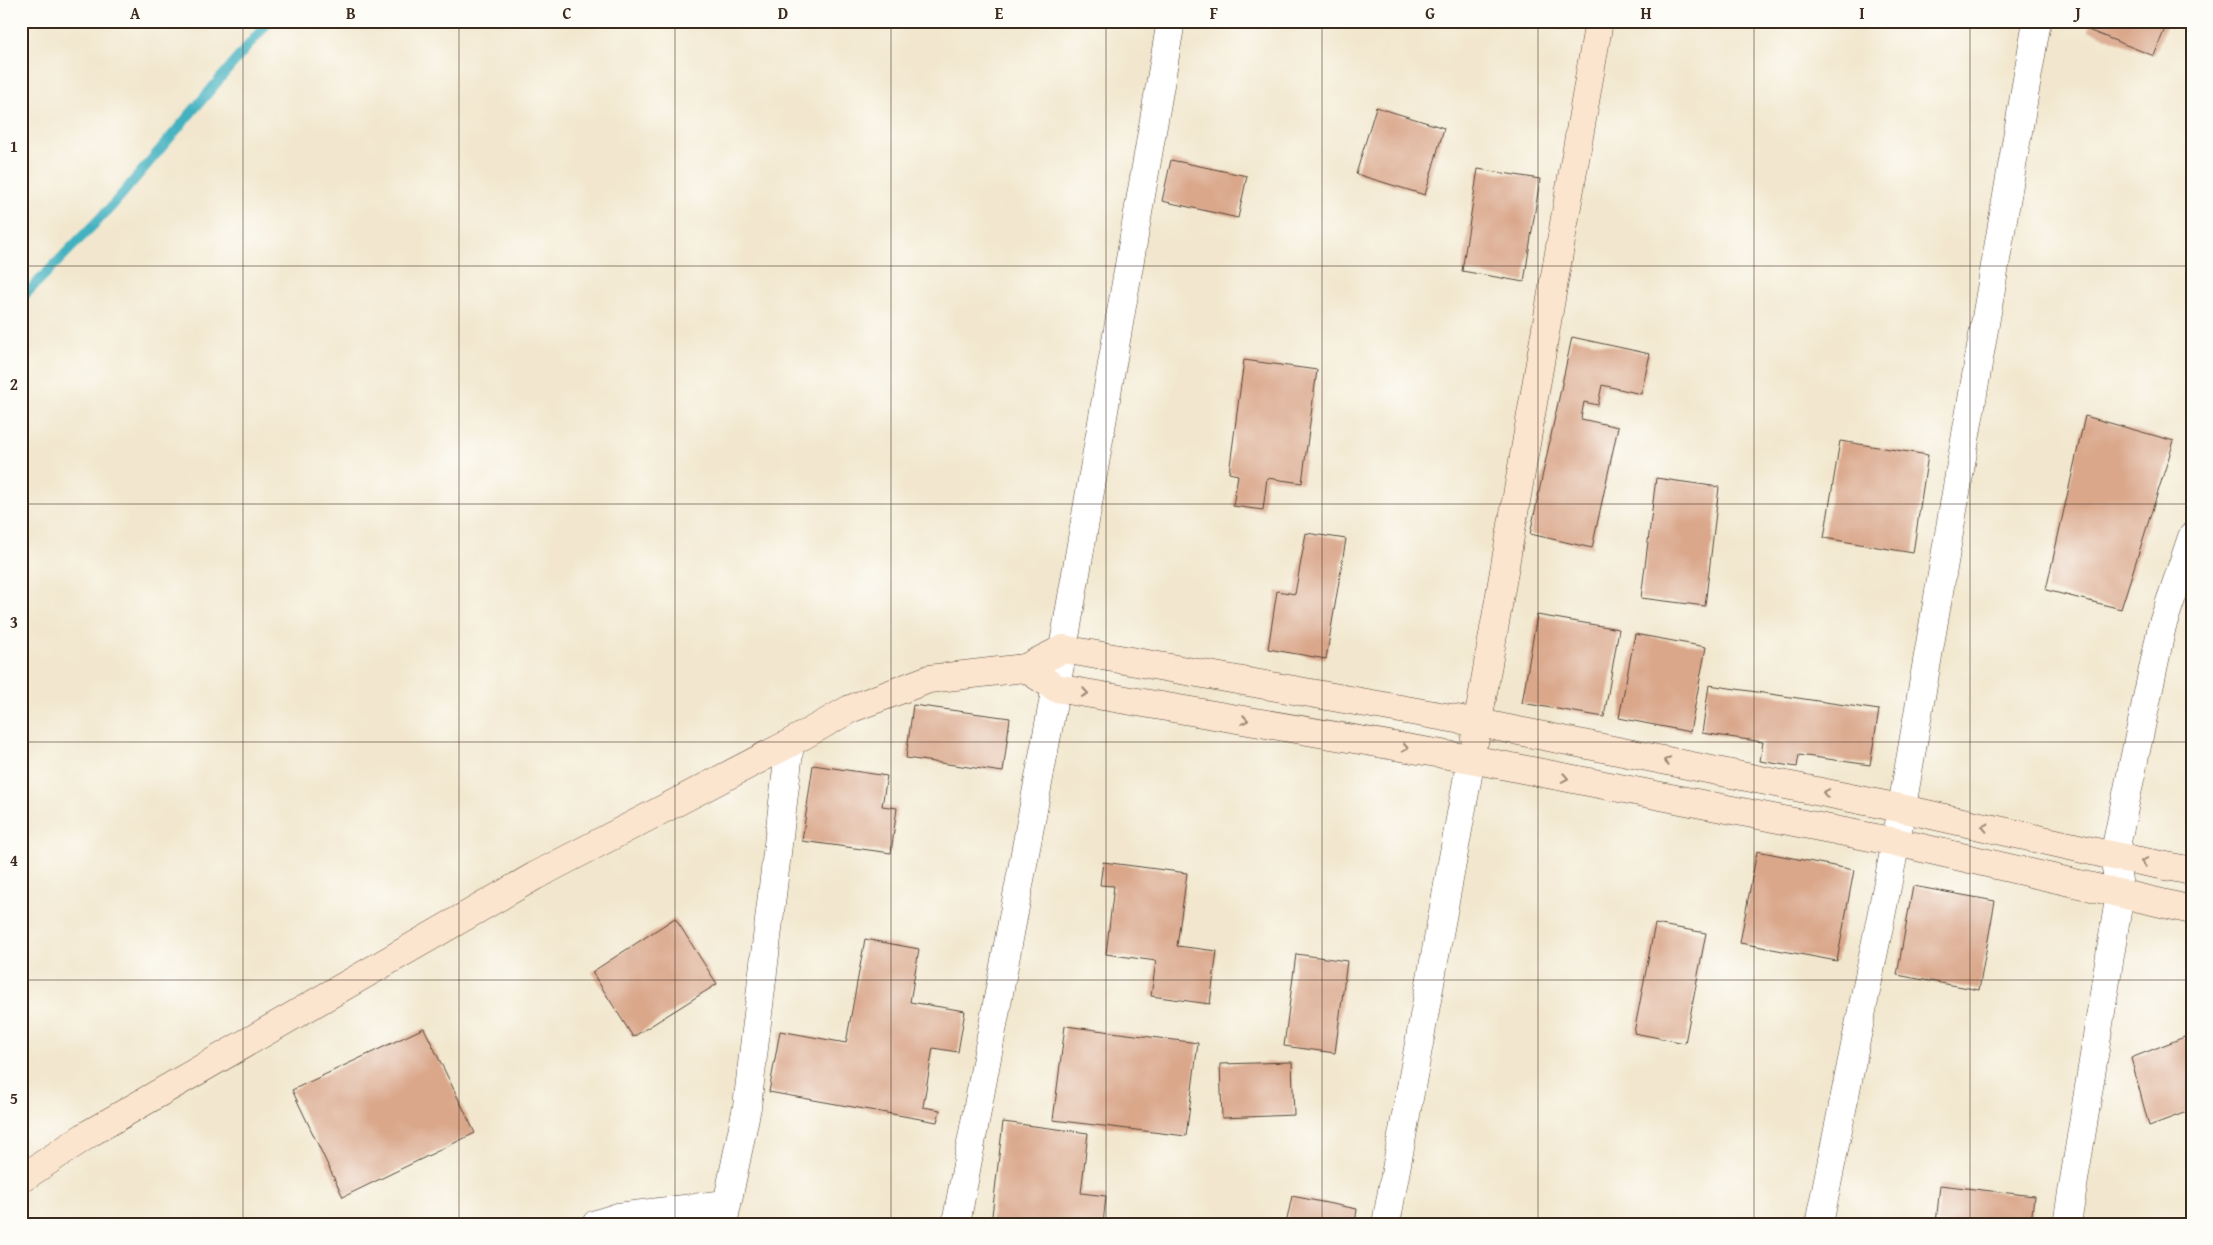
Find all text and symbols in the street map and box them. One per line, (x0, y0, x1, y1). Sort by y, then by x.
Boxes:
text: A (130, 1, 141, 25)
text: B (346, 1, 356, 25)
text: C (562, 1, 572, 25)
text: D (778, 1, 788, 25)
text: E (995, 1, 1004, 25)
text: F (1210, 1, 1218, 25)
text: G (1425, 1, 1435, 25)
text: H (1640, 1, 1652, 25)
text: I (1859, 1, 1865, 25)
text: J (2072, 1, 2081, 25)
text: 1 (10, 134, 18, 158)
text: 2 (10, 372, 18, 396)
text: 3 (10, 610, 18, 634)
one-way arrow (1081, 687, 1089, 697)
one-way arrow (1241, 715, 1249, 725)
one-way arrow (1401, 742, 1410, 752)
one-way arrow (1663, 756, 1671, 767)
one-way arrow (1561, 772, 1569, 782)
one-way arrow (1822, 788, 1831, 799)
one-way arrow (1981, 822, 1990, 833)
text: 4 (10, 848, 18, 872)
one-way arrow (2139, 857, 2148, 867)
text: 5 (10, 1086, 18, 1110)

